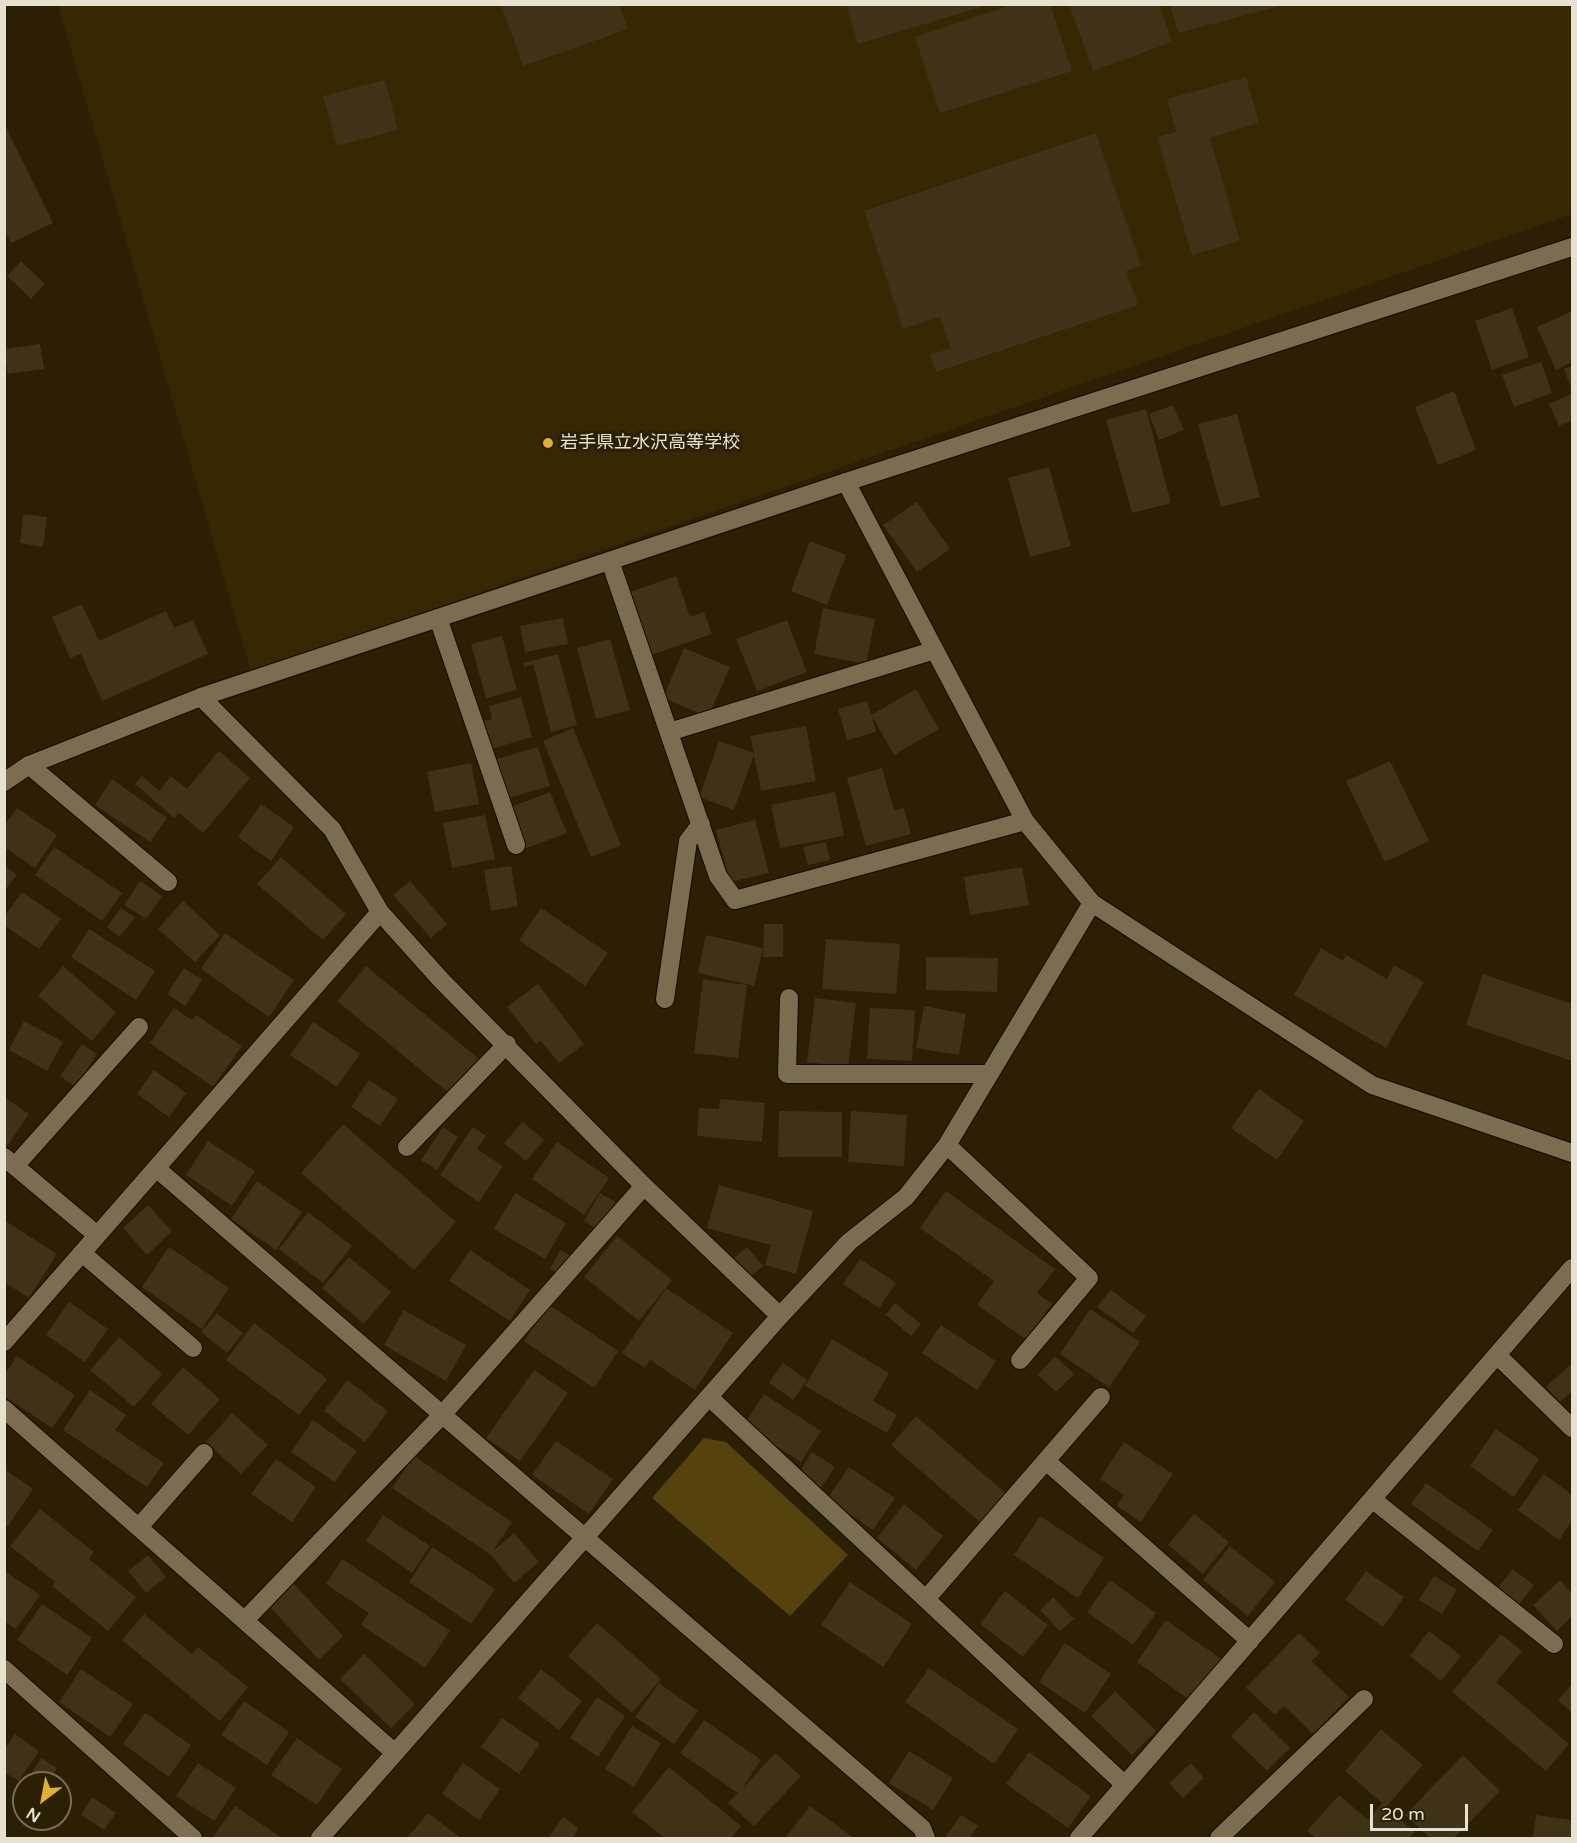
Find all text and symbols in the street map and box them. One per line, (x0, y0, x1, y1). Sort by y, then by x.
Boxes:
place label: 岩手県立水沢高等学校 (560, 432, 740, 454)
marker: 岩手県立水沢高等学校 (541, 436, 555, 450)
north arrow (12, 1771, 72, 1831)
scale bar (1373, 1792, 1470, 1830)
text: N (23, 1803, 44, 1826)
text: 20 m (1381, 1803, 1425, 1825)

